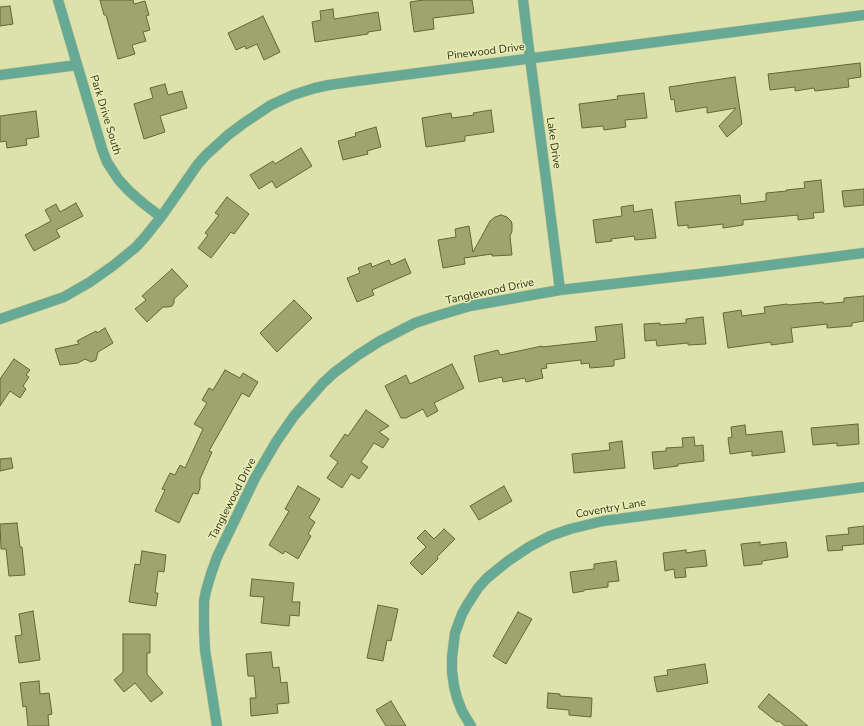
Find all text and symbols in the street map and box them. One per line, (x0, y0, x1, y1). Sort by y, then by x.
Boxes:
street label: Pinewood Drive (446, 41, 526, 63)
street label: Park Drive South (87, 73, 123, 157)
street label: Lake Drive (543, 116, 563, 170)
street label: Tanglewood Drive (445, 276, 535, 308)
street label: Tanglewood Drive (207, 456, 259, 542)
street label: Coventry Lane (575, 496, 647, 522)

